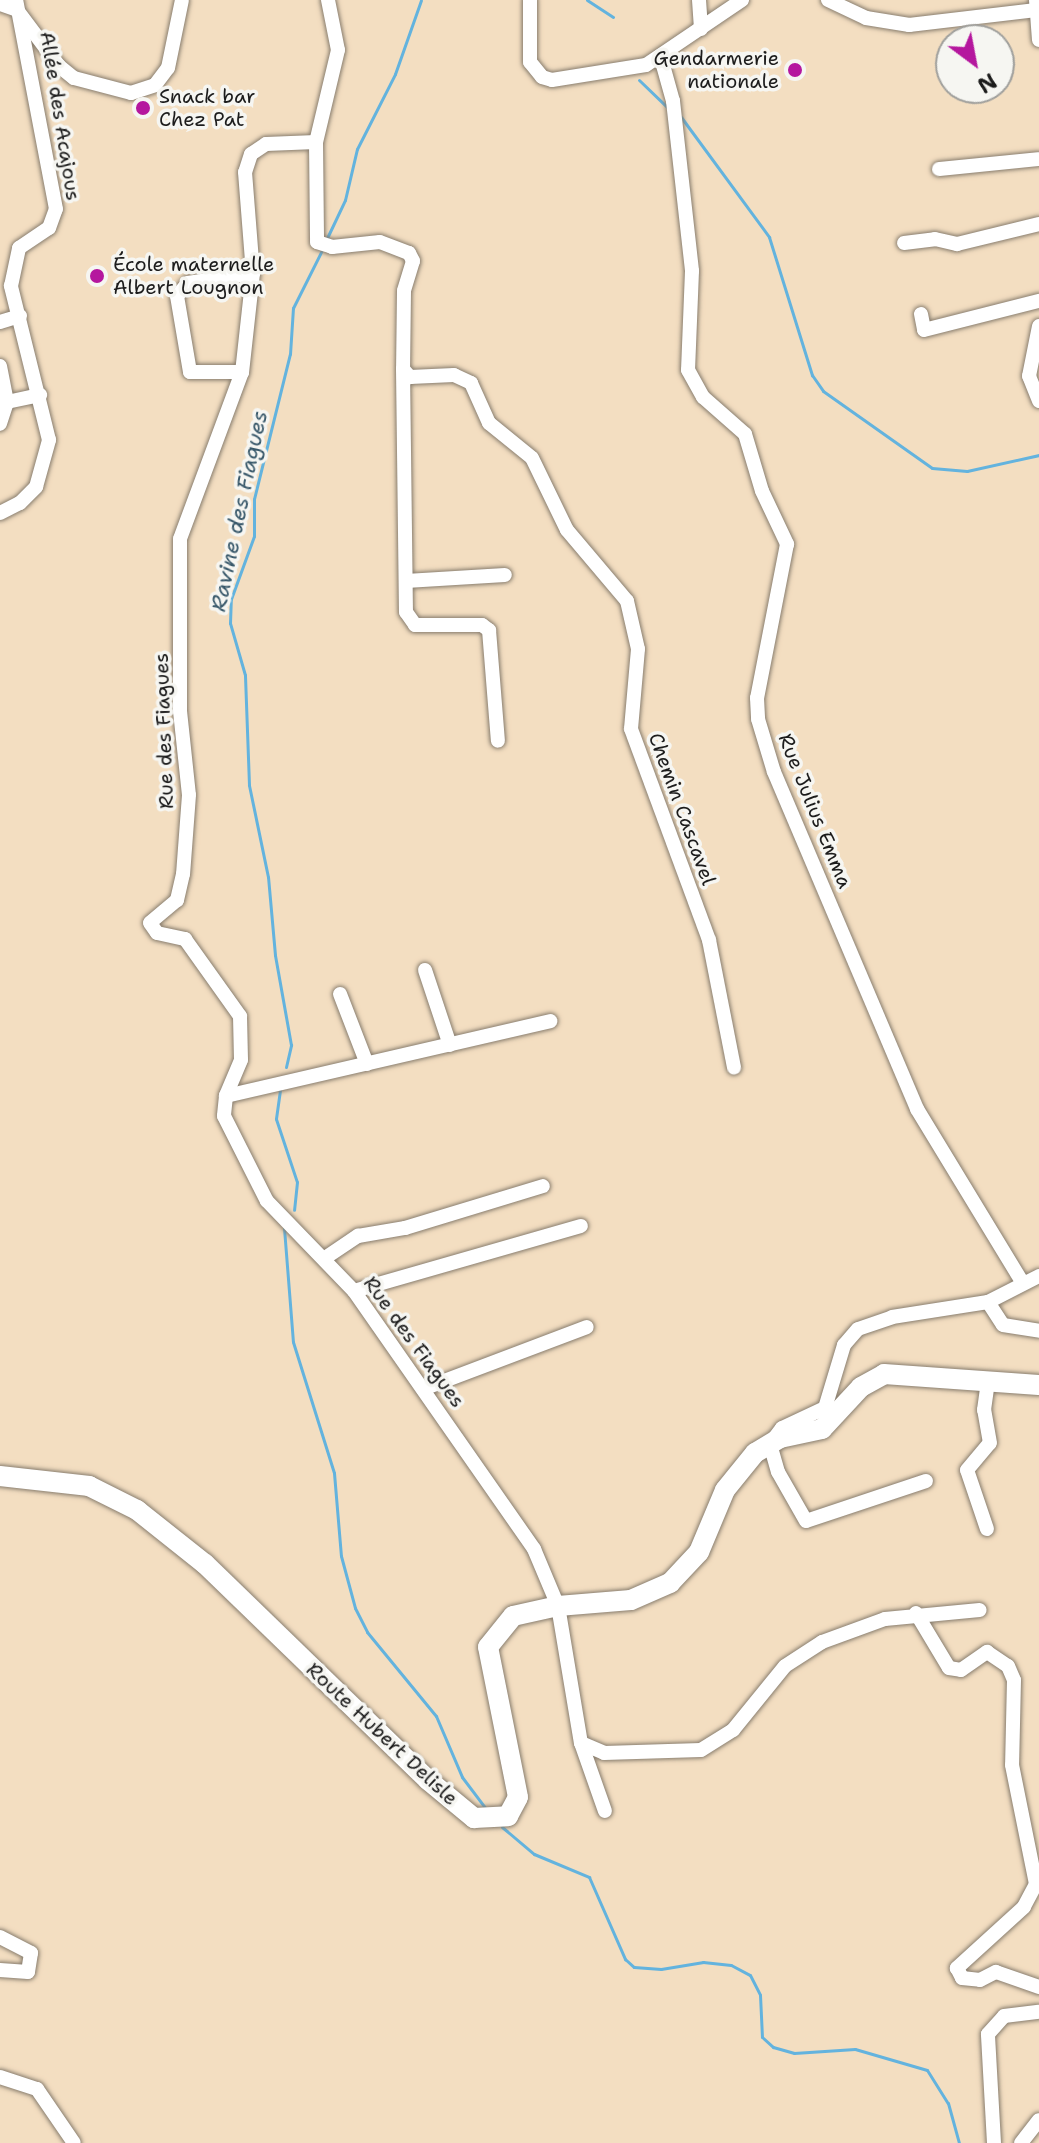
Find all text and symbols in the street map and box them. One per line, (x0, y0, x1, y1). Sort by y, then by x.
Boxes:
north arrow (935, 24, 1015, 104)
street label: Allée des Acajous (35, 30, 85, 202)
place label: Gendarmerie nationale (653, 46, 779, 93)
marker: Gendarmerie nationale (786, 61, 804, 79)
text: N (972, 66, 1002, 100)
place label: Snack bar Chez Pat (159, 84, 256, 131)
marker: Snack bar Chez Pat (134, 99, 152, 117)
place label: École maternelle Albert Lougnon (113, 252, 274, 299)
marker: École maternelle Albert Lougnon (88, 267, 106, 285)
water label: Ravine des Fiagues (205, 408, 273, 614)
street label: Rue des Fiagues (149, 653, 179, 809)
street label: Chemin Cascavel (643, 730, 721, 888)
street label: Rue Julius Emma (773, 730, 857, 892)
street label: Rue des Fiagues (358, 1272, 470, 1412)
street label: Route Hubert Delisle (301, 1658, 463, 1810)

